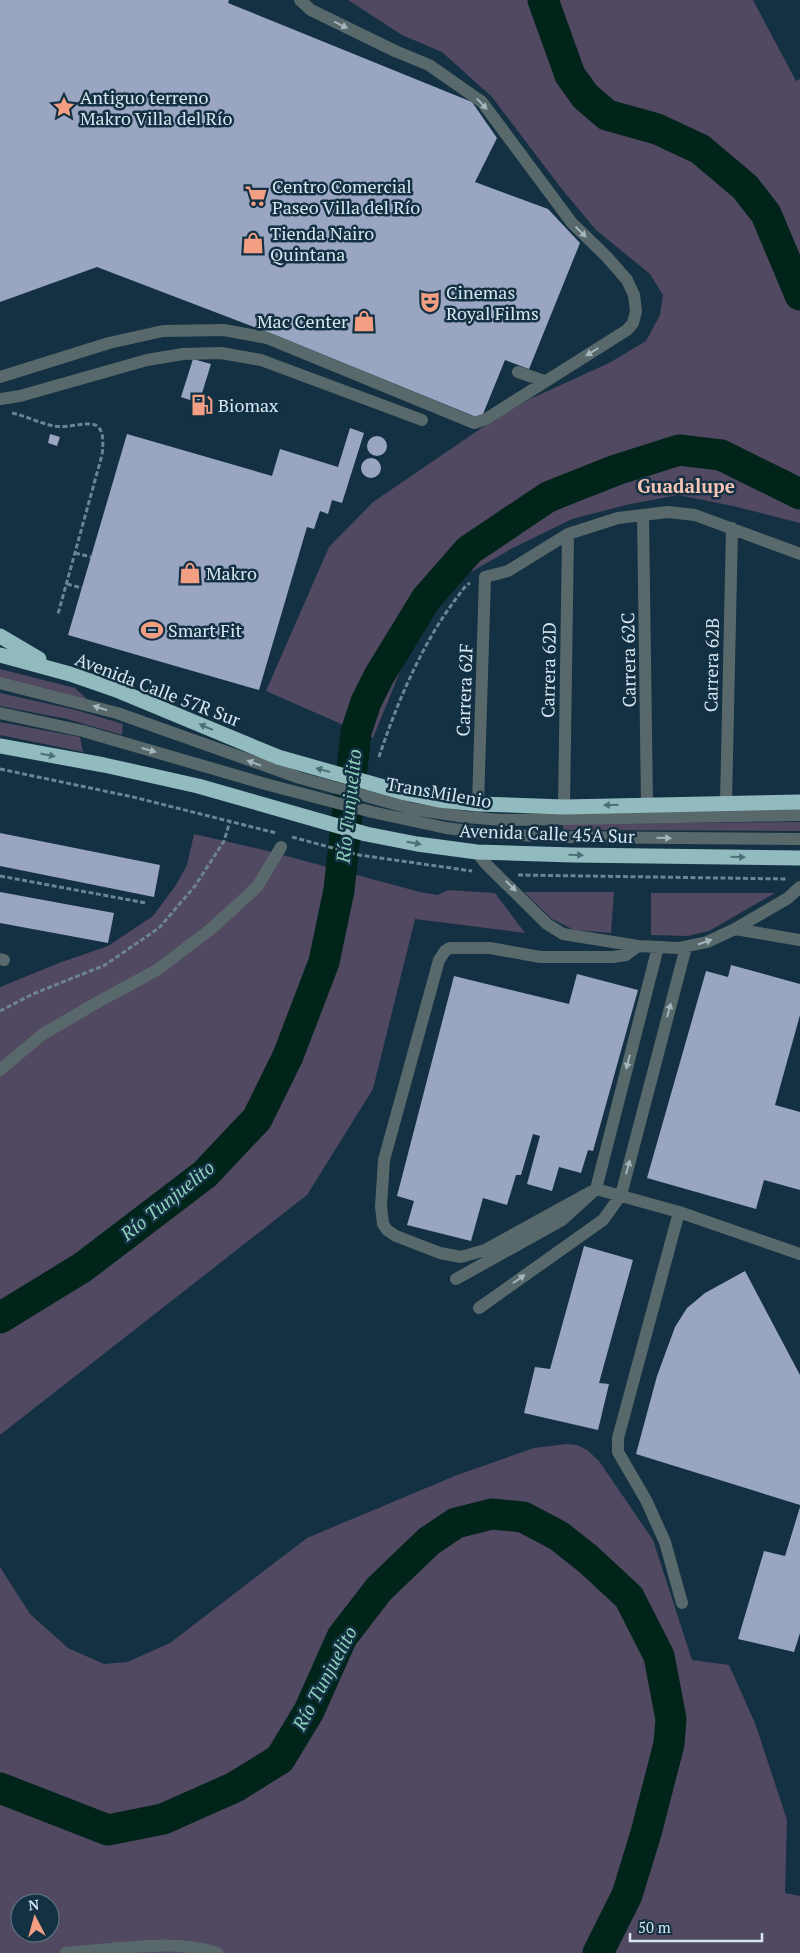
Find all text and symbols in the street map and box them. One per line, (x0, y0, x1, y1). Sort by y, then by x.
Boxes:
one-way arrow (334, 21, 348, 29)
place label: Antiguo terreno Makro Villa del Río (80, 85, 232, 130)
place icon: Antiguo terreno Makro Villa del Río (51, 94, 77, 120)
one-way arrow (476, 98, 488, 110)
place label: Centro Comercial Paseo Villa del Río (272, 174, 420, 219)
supermarket icon: Centro Comercial Paseo Villa del Río (243, 183, 269, 209)
place label: Tienda Nairo Quintana (270, 221, 374, 266)
one-way arrow (575, 226, 587, 238)
shop icon: Tienda Nairo Quintana (240, 230, 266, 256)
place label: Cinemas Royal Films (446, 280, 539, 325)
theatre icon: Cinemas Royal Films (417, 289, 443, 315)
shop icon: Mac Center (351, 308, 377, 334)
place label: Mac Center (257, 309, 348, 333)
one-way arrow (585, 347, 598, 357)
fuel station icon: Biomax (189, 392, 215, 418)
place label: Biomax (218, 393, 279, 417)
district label: Guadalupe (637, 473, 735, 498)
shop icon: Makro (177, 560, 203, 586)
place label: Makro (206, 561, 257, 585)
street label: Carrera 62C (615, 612, 641, 708)
sports icon: Smart Fit (139, 617, 165, 643)
place label: Smart Fit (168, 618, 242, 642)
street label: Carrera 62B (698, 618, 724, 712)
street label: Carrera 62D (535, 622, 561, 718)
street label: Carrera 62F (450, 643, 478, 737)
street label: Avenida Calle 57R Sur (72, 646, 244, 732)
one-way arrow (93, 704, 108, 712)
one-way arrow (199, 723, 213, 731)
one-way arrow (142, 747, 157, 755)
water label: Río Tunjuelito (329, 748, 366, 865)
one-way arrow (40, 751, 56, 759)
one-way arrow (246, 758, 261, 766)
one-way arrow (315, 766, 330, 774)
street label: TransMilenio (384, 771, 494, 813)
one-way arrow (603, 801, 619, 809)
street label: Avenida Calle 45A Sur (459, 818, 635, 848)
one-way arrow (656, 834, 672, 842)
one-way arrow (406, 840, 422, 848)
one-way arrow (568, 851, 584, 859)
one-way arrow (731, 853, 747, 861)
one-way arrow (505, 880, 517, 892)
one-way arrow (698, 938, 713, 945)
one-way arrow (665, 1002, 673, 1018)
one-way arrow (624, 1055, 632, 1070)
water label: Río Tunjuelito (114, 1154, 219, 1246)
one-way arrow (624, 1160, 632, 1175)
one-way arrow (512, 1274, 526, 1284)
water label: Río Tunjuelito (286, 1622, 362, 1735)
north arrow (10, 1893, 60, 1943)
text: N (27, 1895, 40, 1915)
scale bar (630, 1910, 762, 1942)
text: 50 m (638, 1917, 671, 1937)

